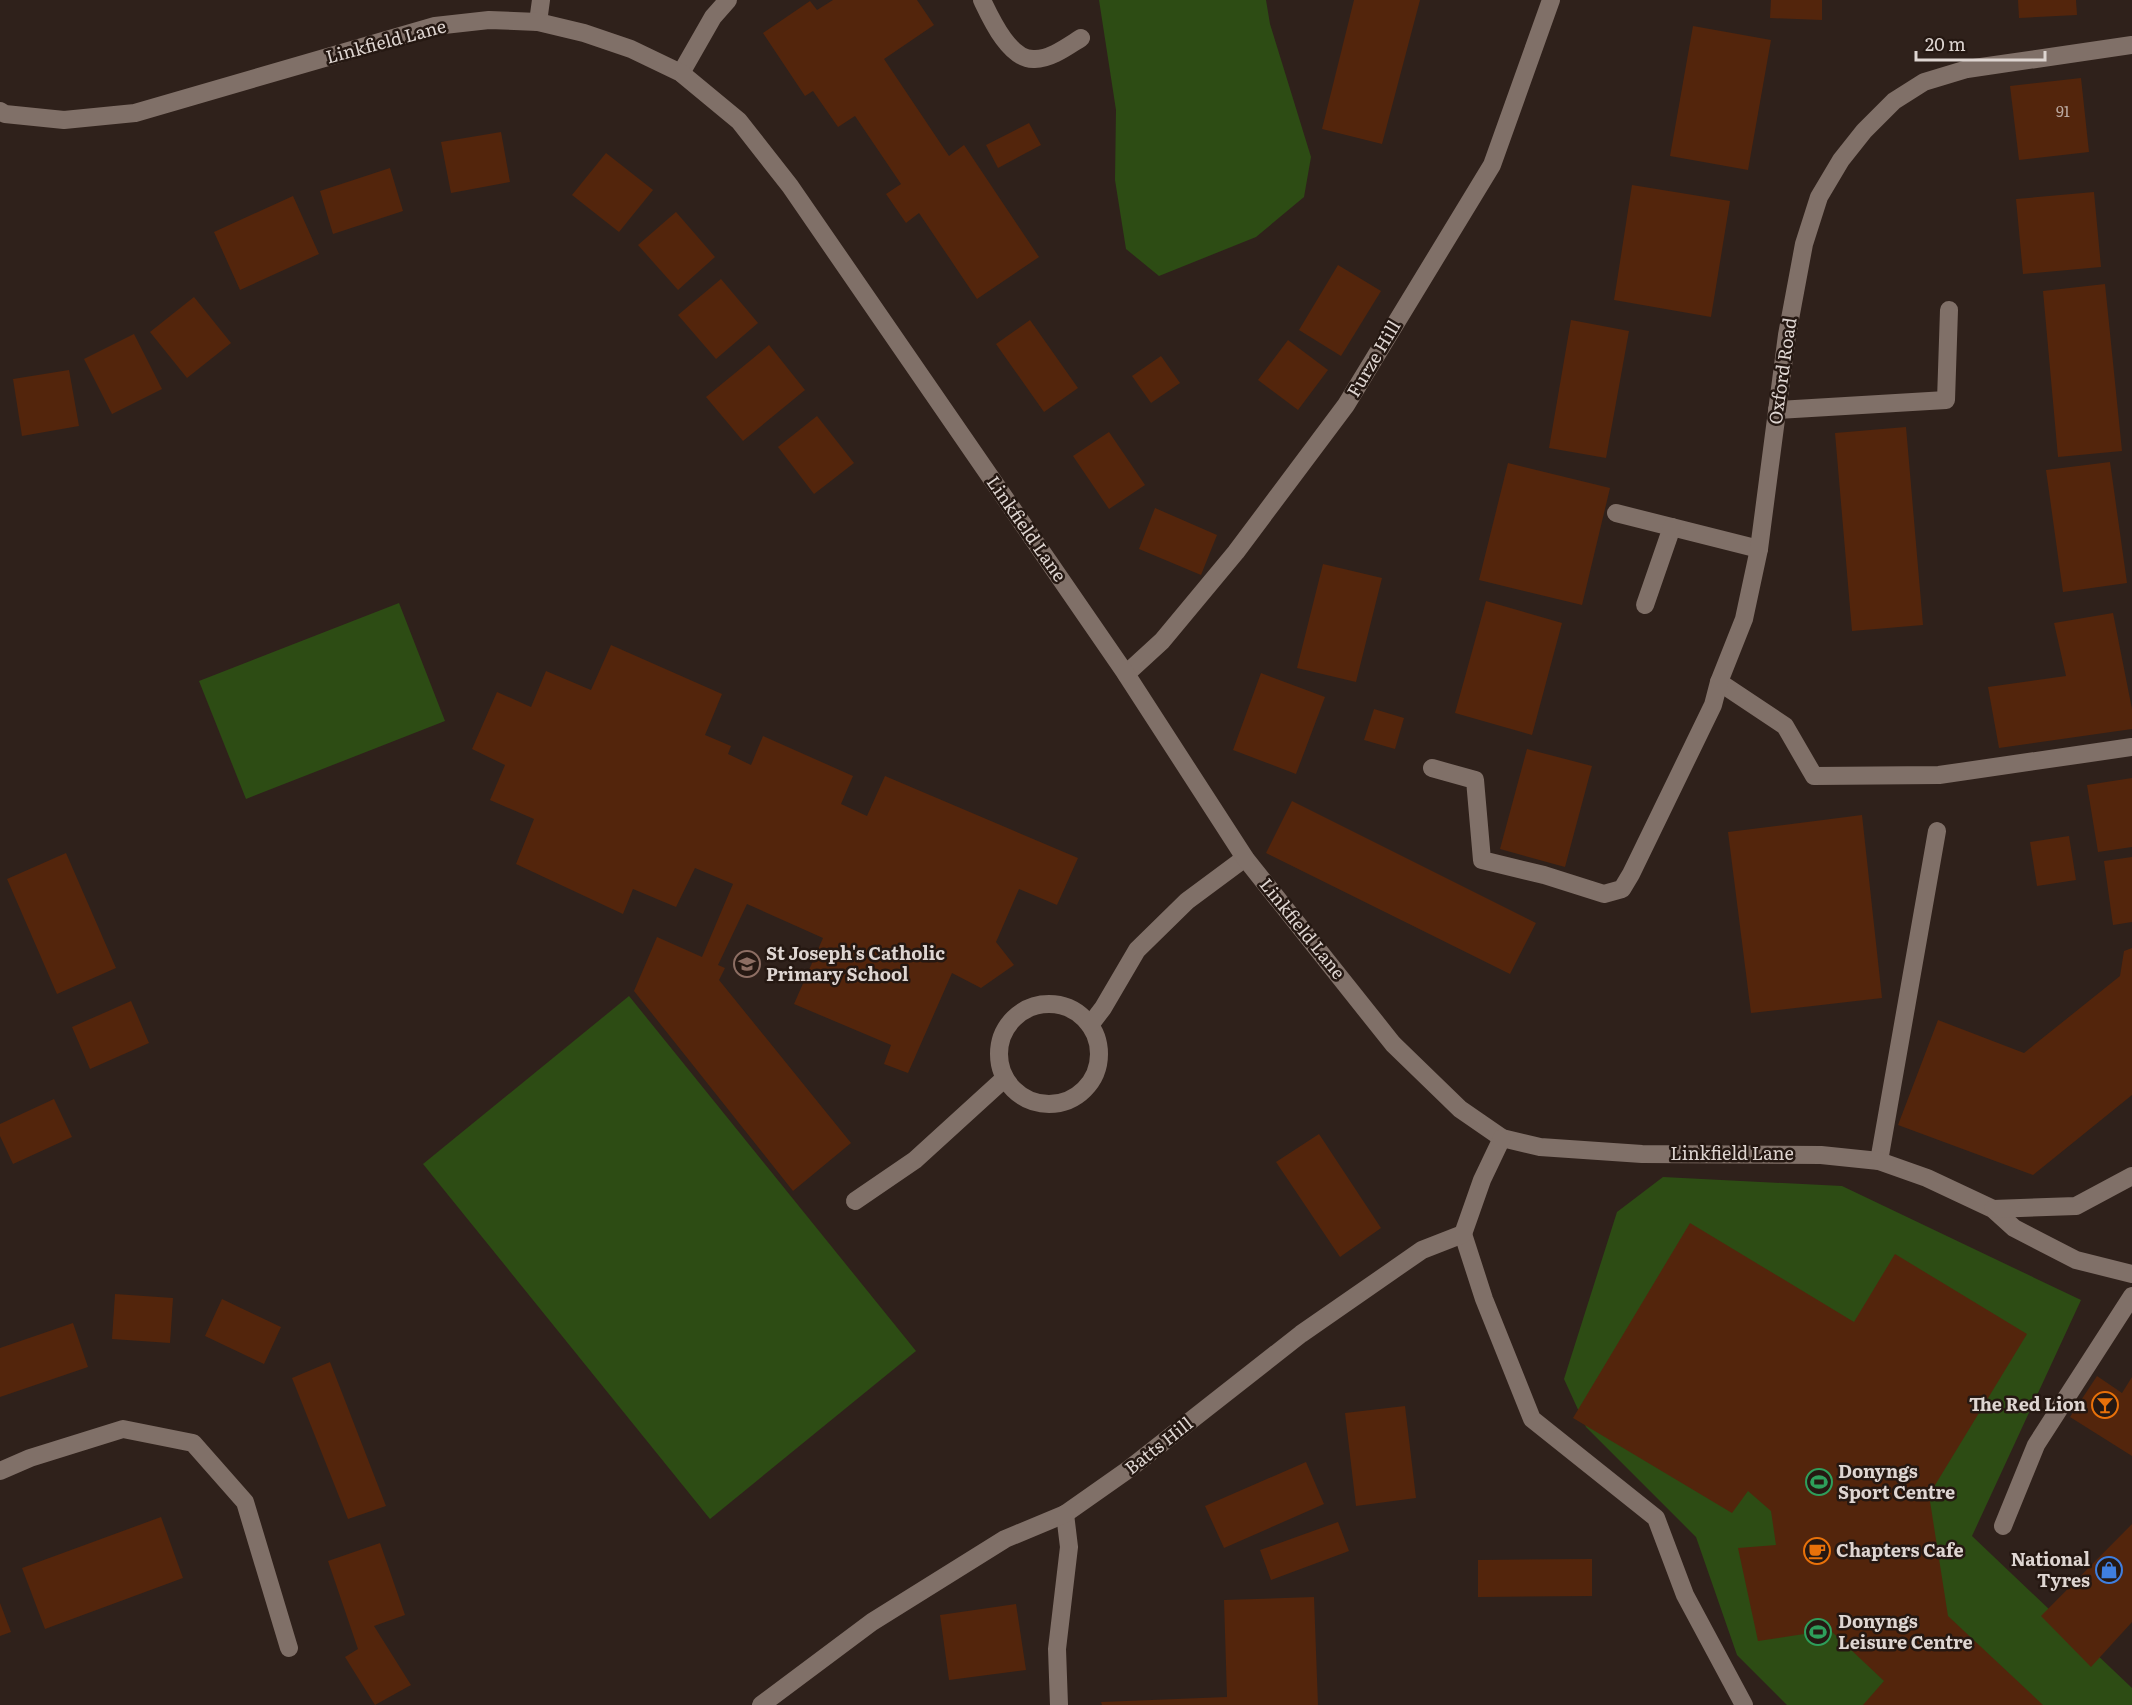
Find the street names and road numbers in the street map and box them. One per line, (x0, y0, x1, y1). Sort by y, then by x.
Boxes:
street label: Linkfield Lane (322, 12, 449, 70)
street label: Furze Hill (1339, 315, 1406, 402)
street label: Oxford Road (1761, 316, 1802, 426)
street label: Linkfield Lane (981, 470, 1074, 586)
street label: Linkfield Lane (1254, 872, 1353, 985)
street label: Linkfield Lane (1670, 1139, 1794, 1166)
street label: Batts Hill (1118, 1410, 1198, 1480)

